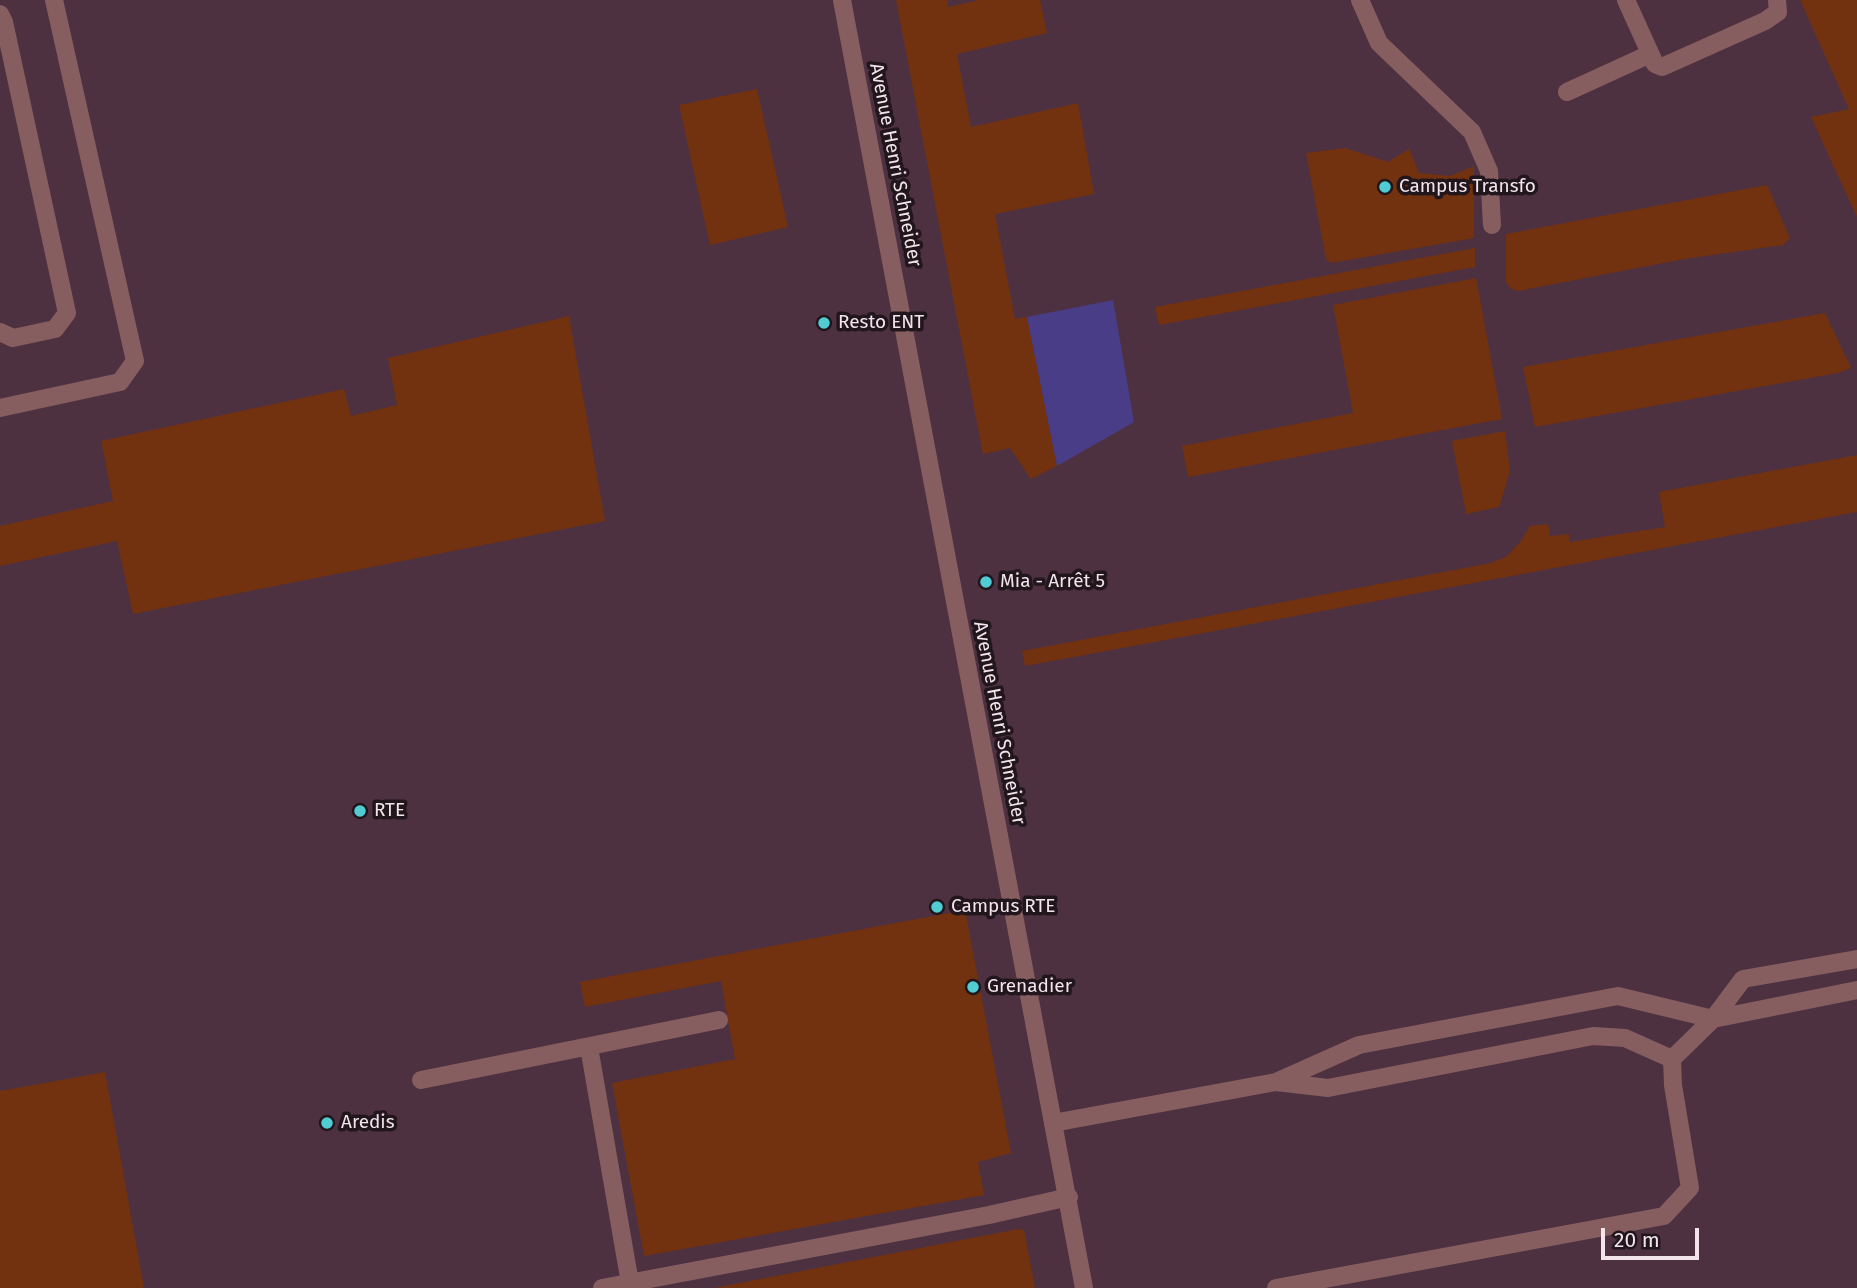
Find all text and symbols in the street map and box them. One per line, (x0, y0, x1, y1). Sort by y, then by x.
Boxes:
street label: Avenue Henri Schneider (864, 61, 926, 269)
place label: Campus Transfo (1399, 176, 1536, 198)
marker: Campus Transfo (1377, 179, 1393, 195)
place label: Resto ENT (838, 312, 924, 334)
marker: Resto ENT (816, 315, 832, 331)
place label: Mia - Arrêt 5 (1000, 571, 1105, 593)
marker: Mia - Arrêt 5 (978, 574, 994, 590)
street label: Avenue Henri Schneider (968, 619, 1030, 827)
place label: RTE (374, 800, 405, 822)
marker: RTE (352, 803, 368, 819)
place label: Campus RTE (951, 896, 1055, 918)
marker: Campus RTE (929, 899, 945, 915)
place label: Grenadier (987, 976, 1072, 998)
marker: Grenadier (965, 979, 981, 995)
place label: Aredis (341, 1112, 395, 1134)
marker: Aredis (319, 1115, 335, 1131)
scale bar (1605, 1214, 1703, 1258)
text: 20 m (1614, 1227, 1660, 1253)

